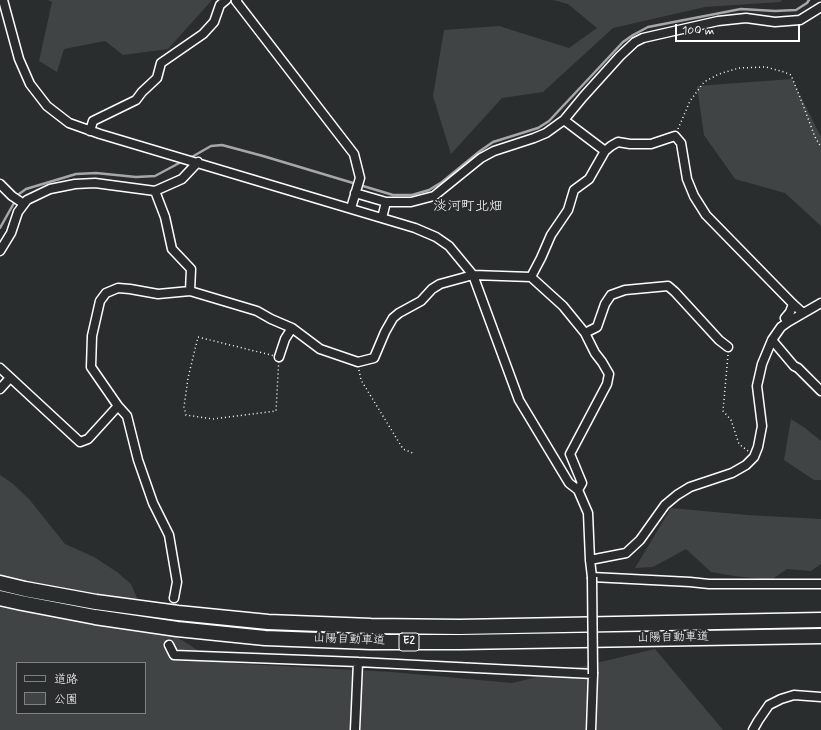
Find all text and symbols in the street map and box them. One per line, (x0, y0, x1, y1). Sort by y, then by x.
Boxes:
scale bar (677, 16, 802, 42)
text: 100 m (682, 23, 714, 39)
district label: 淡河町北畑 (433, 199, 503, 215)
street label: 山陽自動車道 (637, 630, 709, 646)
street label: 山陽自動車道 (313, 632, 385, 648)
road number: E2 (399, 633, 419, 651)
legend (16, 662, 146, 714)
text: 道路 (54, 672, 78, 688)
text: 公園 (54, 692, 78, 708)

